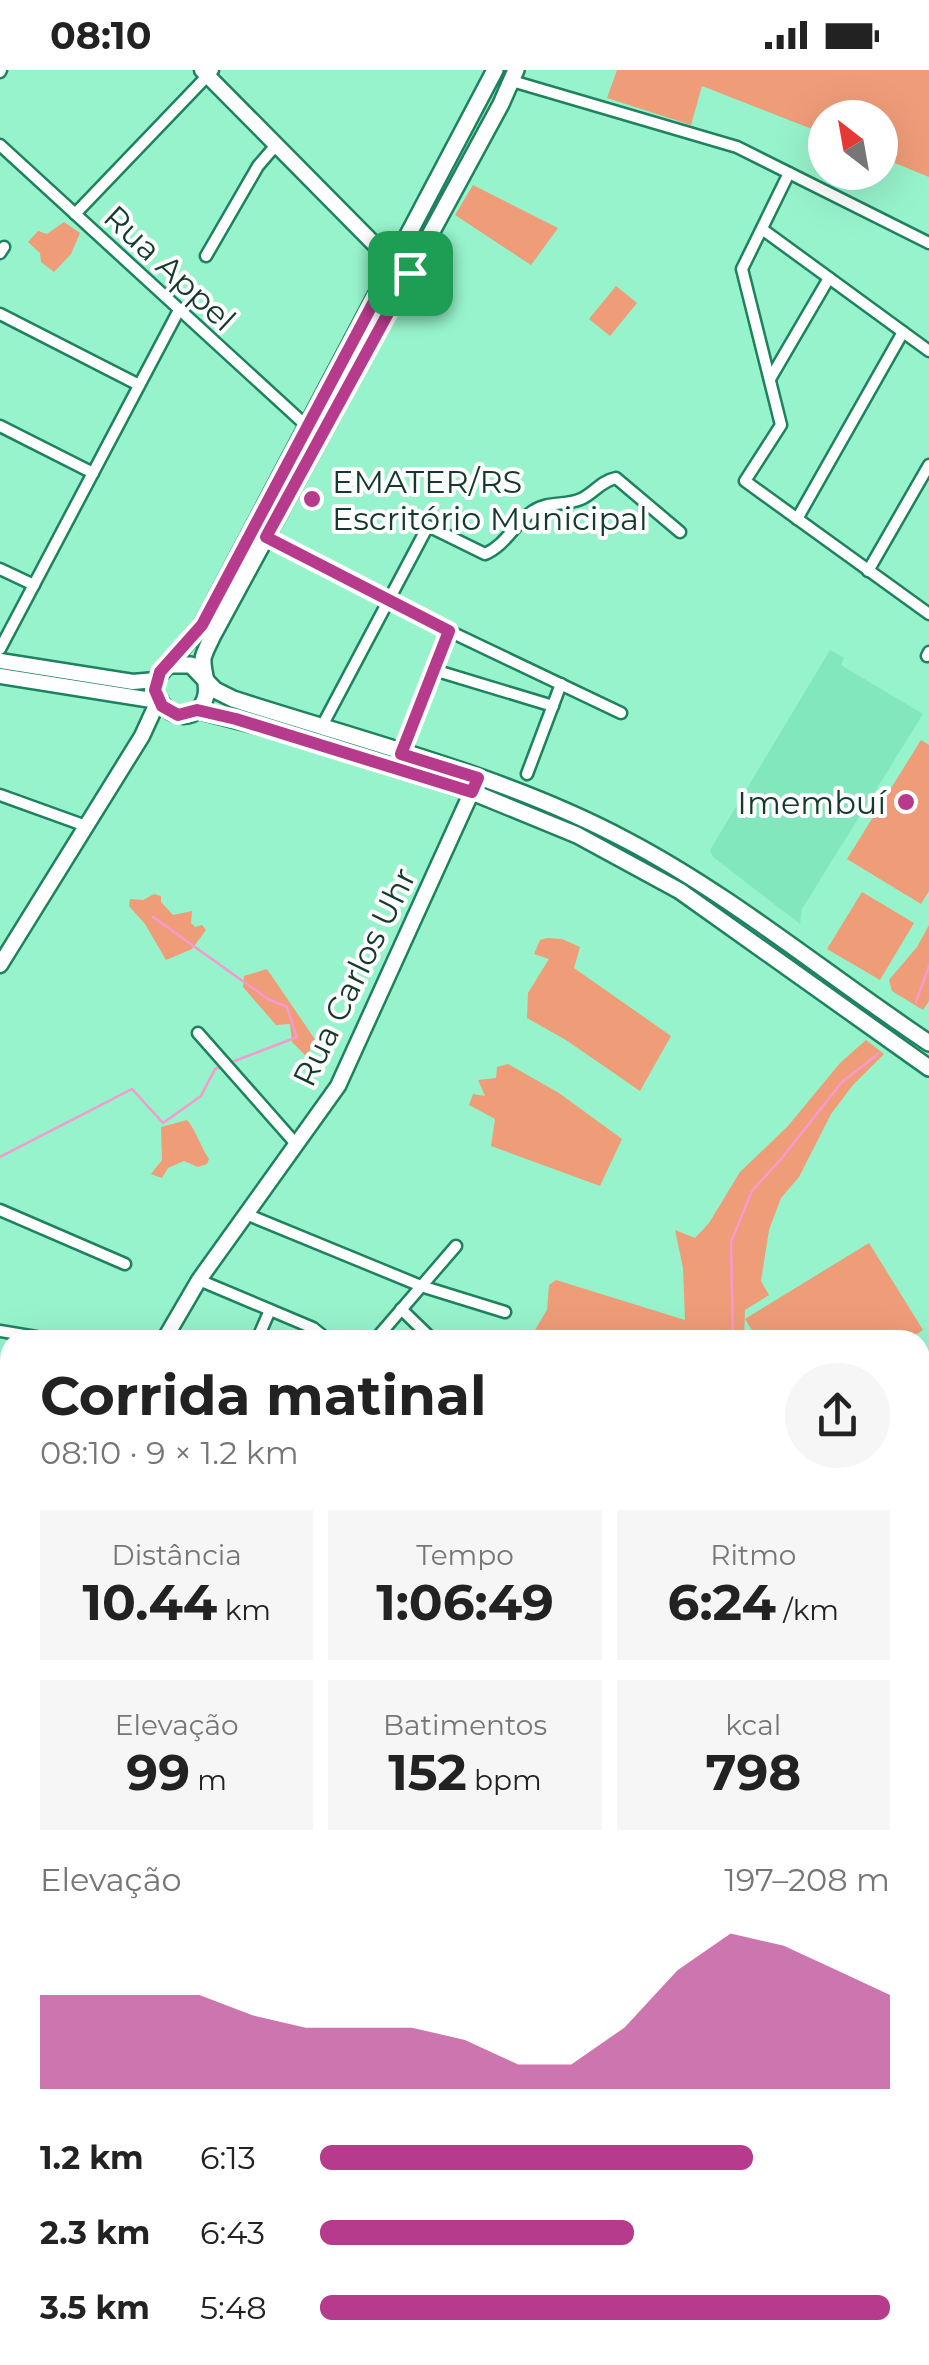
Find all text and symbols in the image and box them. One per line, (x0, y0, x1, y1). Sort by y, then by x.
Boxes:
text: 08:10 (50, 12, 152, 59)
north arrow (808, 100, 898, 190)
map controls (808, 100, 898, 190)
street label: Rua Appel (96, 197, 244, 339)
pin (368, 231, 453, 316)
icon: arrive (383, 246, 438, 301)
place label: EMATER/RS Escritório Municipal (332, 462, 648, 538)
marker: EMATER/RS Escritório Municipal (301, 488, 323, 510)
place label: Imembuí (737, 783, 887, 822)
marker: Imembuí (895, 791, 917, 813)
street label: Rua Carlos Uhr (284, 861, 424, 1093)
text: Corrida matinal (40, 1362, 487, 1429)
button: share (785, 1363, 890, 1468)
text: 08:10 · 9 × 1.2 km (40, 1433, 299, 1472)
text: Distância (112, 1538, 242, 1572)
text: Tempo (416, 1538, 514, 1572)
text: Ritmo (710, 1538, 796, 1572)
text: 10.44 (82, 1572, 217, 1633)
text: 1:06:49 (376, 1572, 554, 1633)
text: 6:24 (668, 1572, 776, 1633)
text: km (217, 1593, 271, 1627)
text: /km (776, 1593, 839, 1627)
text: Elevação (115, 1708, 239, 1742)
text: Batimentos (383, 1708, 547, 1742)
text: kcal (725, 1708, 781, 1742)
text: 99 (126, 1742, 190, 1803)
text: 152 (388, 1742, 467, 1803)
text: 798 (705, 1742, 801, 1803)
text: m (190, 1763, 227, 1797)
text: bpm (467, 1763, 542, 1797)
text: Elevação (40, 1860, 182, 1899)
text: 197–208 m (724, 1860, 890, 1899)
text: 1.2 km (40, 2138, 144, 2177)
text: 6:13 (200, 2138, 256, 2177)
text: 2.3 km (40, 2213, 150, 2252)
text: 6:43 (200, 2213, 265, 2252)
text: 3.5 km (40, 2288, 150, 2327)
text: 5:48 (200, 2288, 267, 2327)

